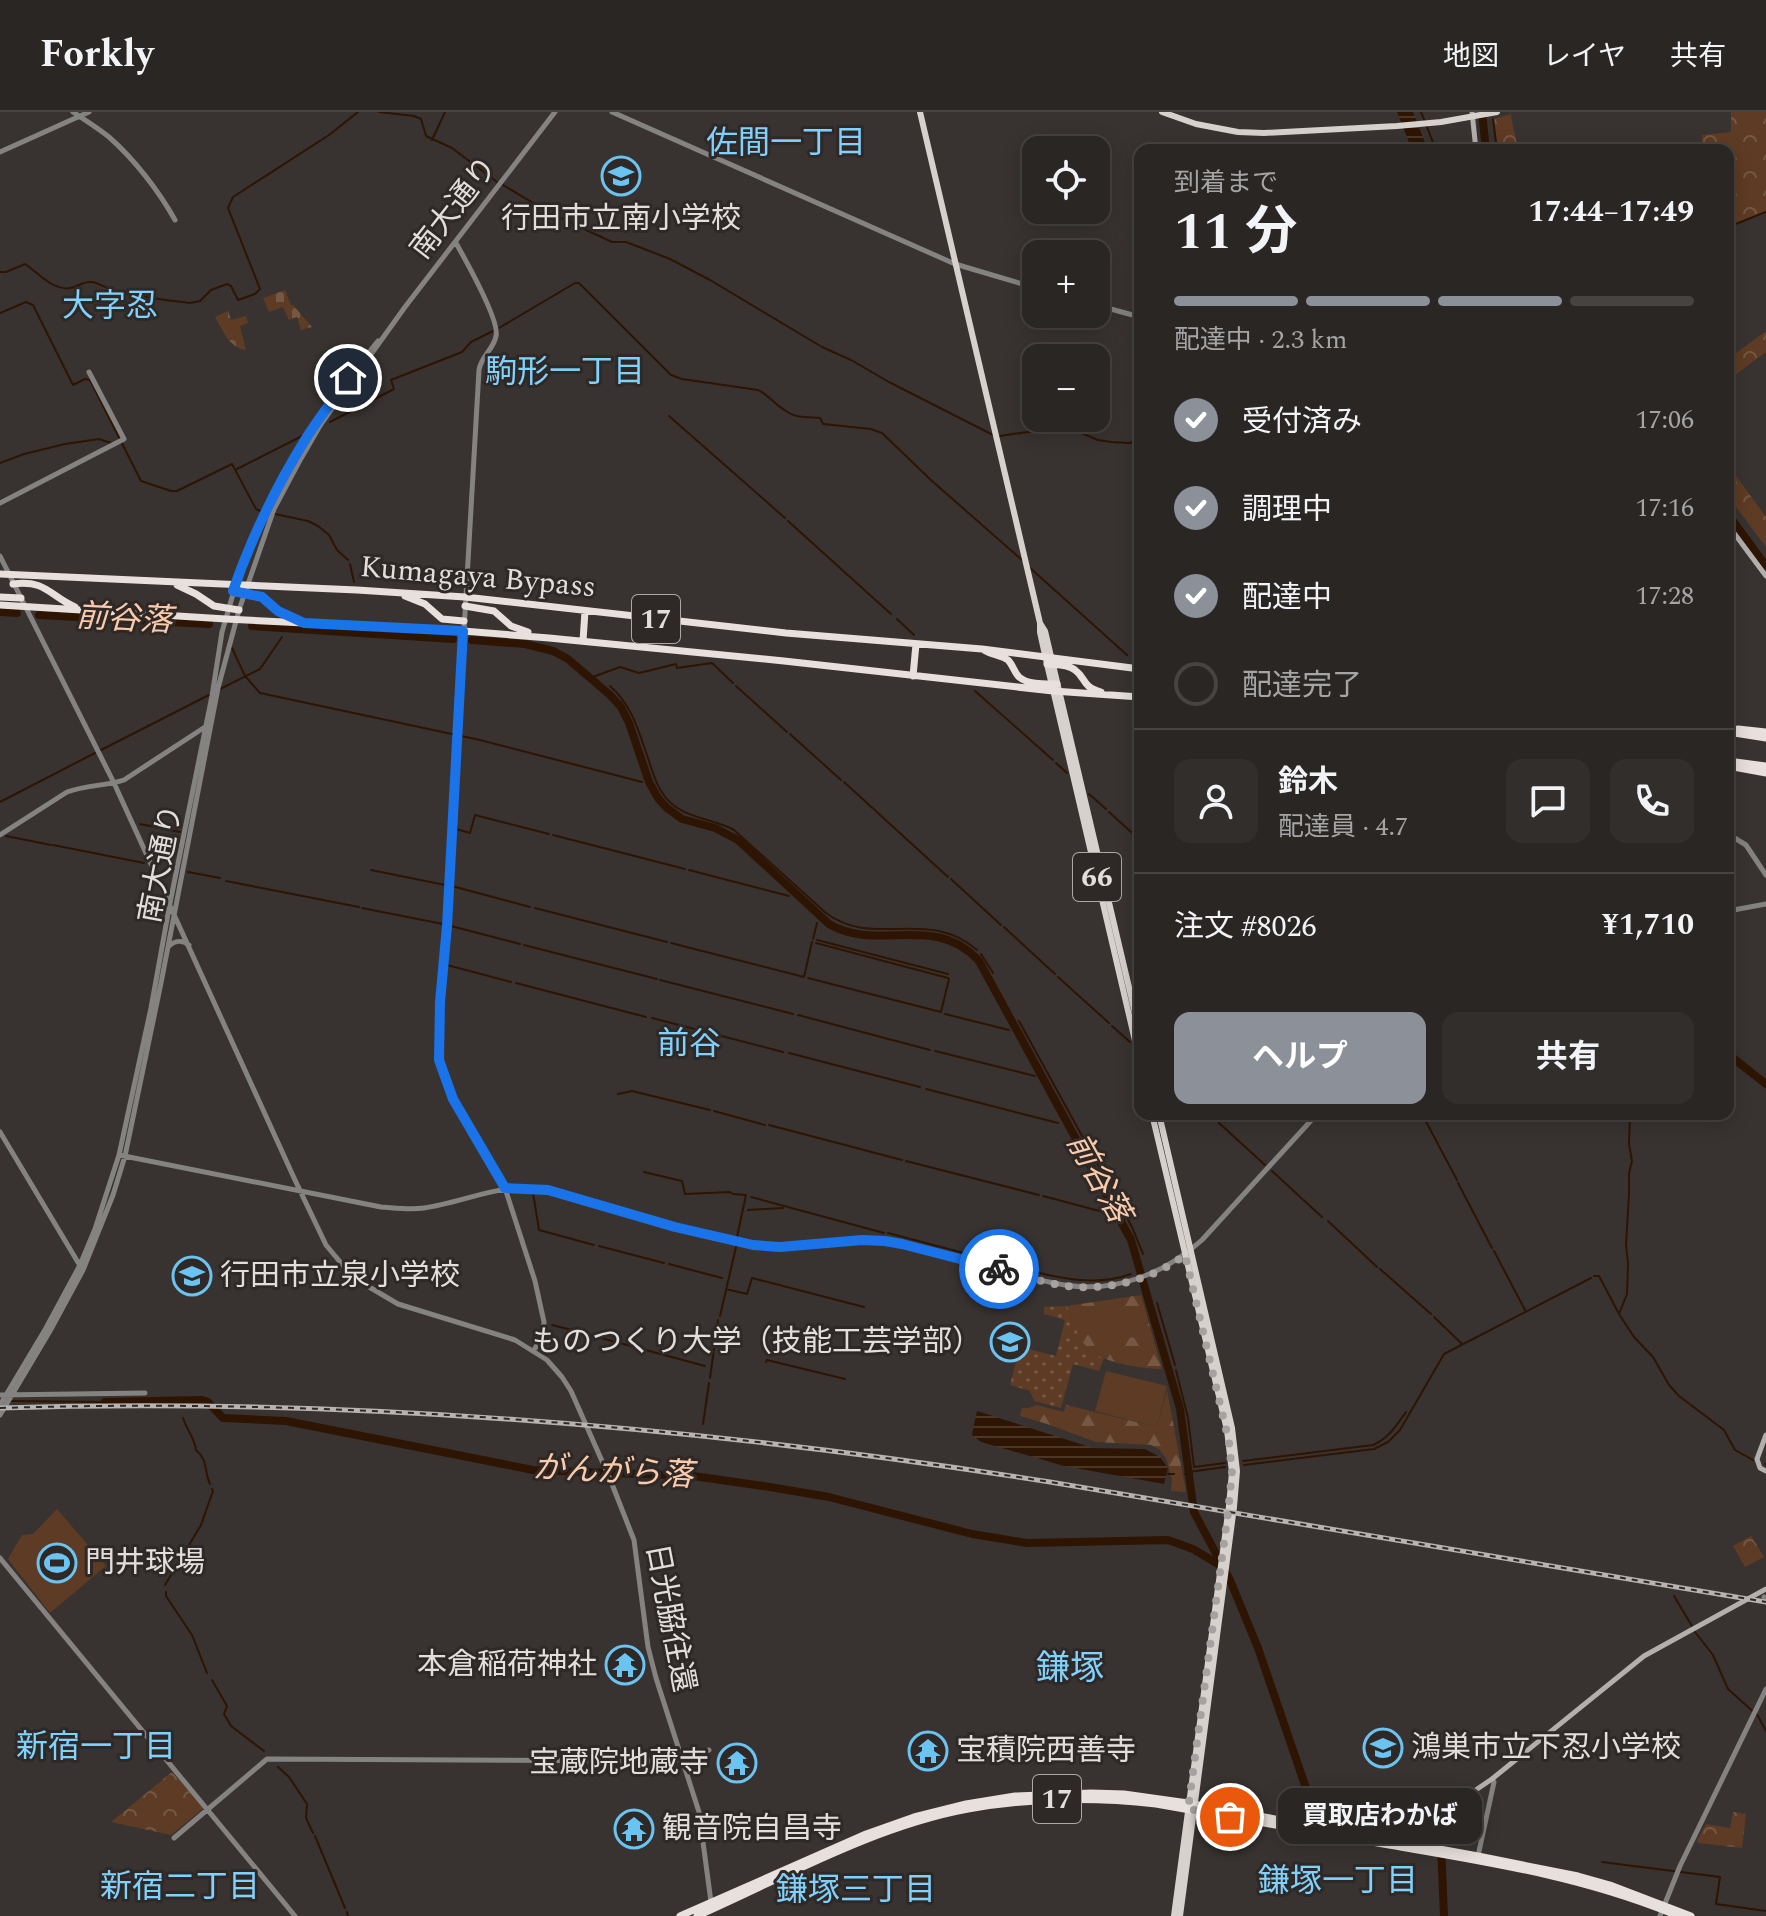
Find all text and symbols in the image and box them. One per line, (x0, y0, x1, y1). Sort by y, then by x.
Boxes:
text: Forkly (40, 26, 153, 84)
text: 地図 (1443, 35, 1499, 78)
text: レイヤ (1543, 35, 1626, 78)
text: 共有 (1670, 35, 1726, 78)
district label: 佐間一丁目 (706, 119, 866, 168)
map controls (1022, 136, 1110, 432)
button: locate (1022, 136, 1110, 224)
street label: 南大通り (399, 147, 509, 269)
school or university icon: 行田市立南小学校 (600, 155, 642, 197)
text: 到着まで (1174, 163, 1278, 203)
text: 17:44–17:49 (1528, 189, 1694, 235)
text: 11 分 (1174, 193, 1297, 272)
place label: 行田市立南小学校 (501, 196, 741, 242)
button: + (1022, 240, 1110, 328)
district label: 大字忍 (62, 282, 158, 331)
text: 配達中 · 2.3 km (1174, 320, 1347, 360)
pin (314, 344, 382, 412)
button: − (1022, 344, 1110, 432)
district label: 駒形一丁目 (485, 348, 645, 397)
icon: home (326, 356, 370, 400)
icon: check (1174, 398, 1218, 442)
text: 受付済み (1242, 399, 1362, 445)
text: 17:06 (1635, 400, 1694, 440)
icon: check (1174, 486, 1218, 530)
text: 調理中 (1242, 487, 1332, 533)
text: 17:16 (1635, 488, 1694, 528)
street label: Kumagaya Bypass (358, 544, 598, 610)
icon: check (1174, 574, 1218, 618)
text: 配達中 (1242, 575, 1332, 621)
text: 17:28 (1635, 576, 1694, 616)
water label: 前谷落 (75, 592, 178, 646)
road number: 17 (632, 595, 680, 643)
text: 配達完了 (1242, 663, 1362, 709)
button: person (1174, 759, 1258, 843)
text: 鈴木 (1278, 759, 1338, 805)
button: chat (1506, 759, 1590, 843)
button: phone (1610, 759, 1694, 843)
street label: 南大通り (127, 801, 195, 927)
text: 配達員 · 4.7 (1278, 807, 1408, 847)
road number: 66 (1073, 853, 1121, 901)
text: ¥1,710 (1602, 902, 1694, 948)
text: 注文 #8026 (1174, 904, 1317, 950)
button: ヘルプ (1174, 1012, 1426, 1104)
button: 共有 (1442, 1012, 1694, 1104)
district label: 前谷 (657, 1020, 721, 1069)
water label: 前谷落 (1053, 1124, 1145, 1236)
courier (959, 1229, 1039, 1309)
icon: bike (977, 1247, 1021, 1291)
place label: 行田市立泉小学校 (220, 1253, 460, 1299)
school or university icon: 行田市立泉小学校 (171, 1255, 213, 1297)
place label: ものつくり大学（技能工芸学部） (532, 1319, 982, 1365)
school or university icon: ものつくり大学（技能工芸学部） (989, 1321, 1031, 1363)
water label: がんがら落 (532, 1443, 699, 1501)
place label: 門井球場 (85, 1540, 205, 1586)
street label: 日光脇往還 (633, 1540, 707, 1696)
sports icon: 門井球場 (36, 1542, 78, 1584)
place label: 本倉稲荷神社 (417, 1642, 597, 1688)
district label: 鎌塚 (1036, 1643, 1104, 1695)
temple icon: 本倉稲荷神社 (604, 1644, 646, 1686)
district label: 新宿一丁目 (16, 1723, 176, 1772)
place label: 鴻巣市立下忍小学校 (1411, 1725, 1681, 1771)
school or university icon: 鴻巣市立下忍小学校 (1362, 1727, 1404, 1769)
place label: 宝積院西善寺 (956, 1728, 1136, 1774)
temple icon: 宝積院西善寺 (907, 1730, 949, 1772)
place label: 宝蔵院地蔵寺 (529, 1740, 709, 1786)
temple icon: 宝蔵院地蔵寺 (716, 1742, 758, 1784)
road number: 17 (1033, 1775, 1081, 1823)
pin (1196, 1783, 1264, 1851)
callout: 買取店わかば (1278, 1789, 1482, 1845)
icon: bag (1208, 1795, 1252, 1839)
text: 買取店わかば (1302, 1796, 1458, 1836)
place label: 観音院自昌寺 (662, 1806, 842, 1852)
temple icon: 観音院自昌寺 (613, 1808, 655, 1850)
district label: 鎌塚一丁目 (1258, 1857, 1418, 1906)
district label: 新宿二丁目 (100, 1863, 260, 1912)
district label: 鎌塚三丁目 (776, 1866, 936, 1915)

